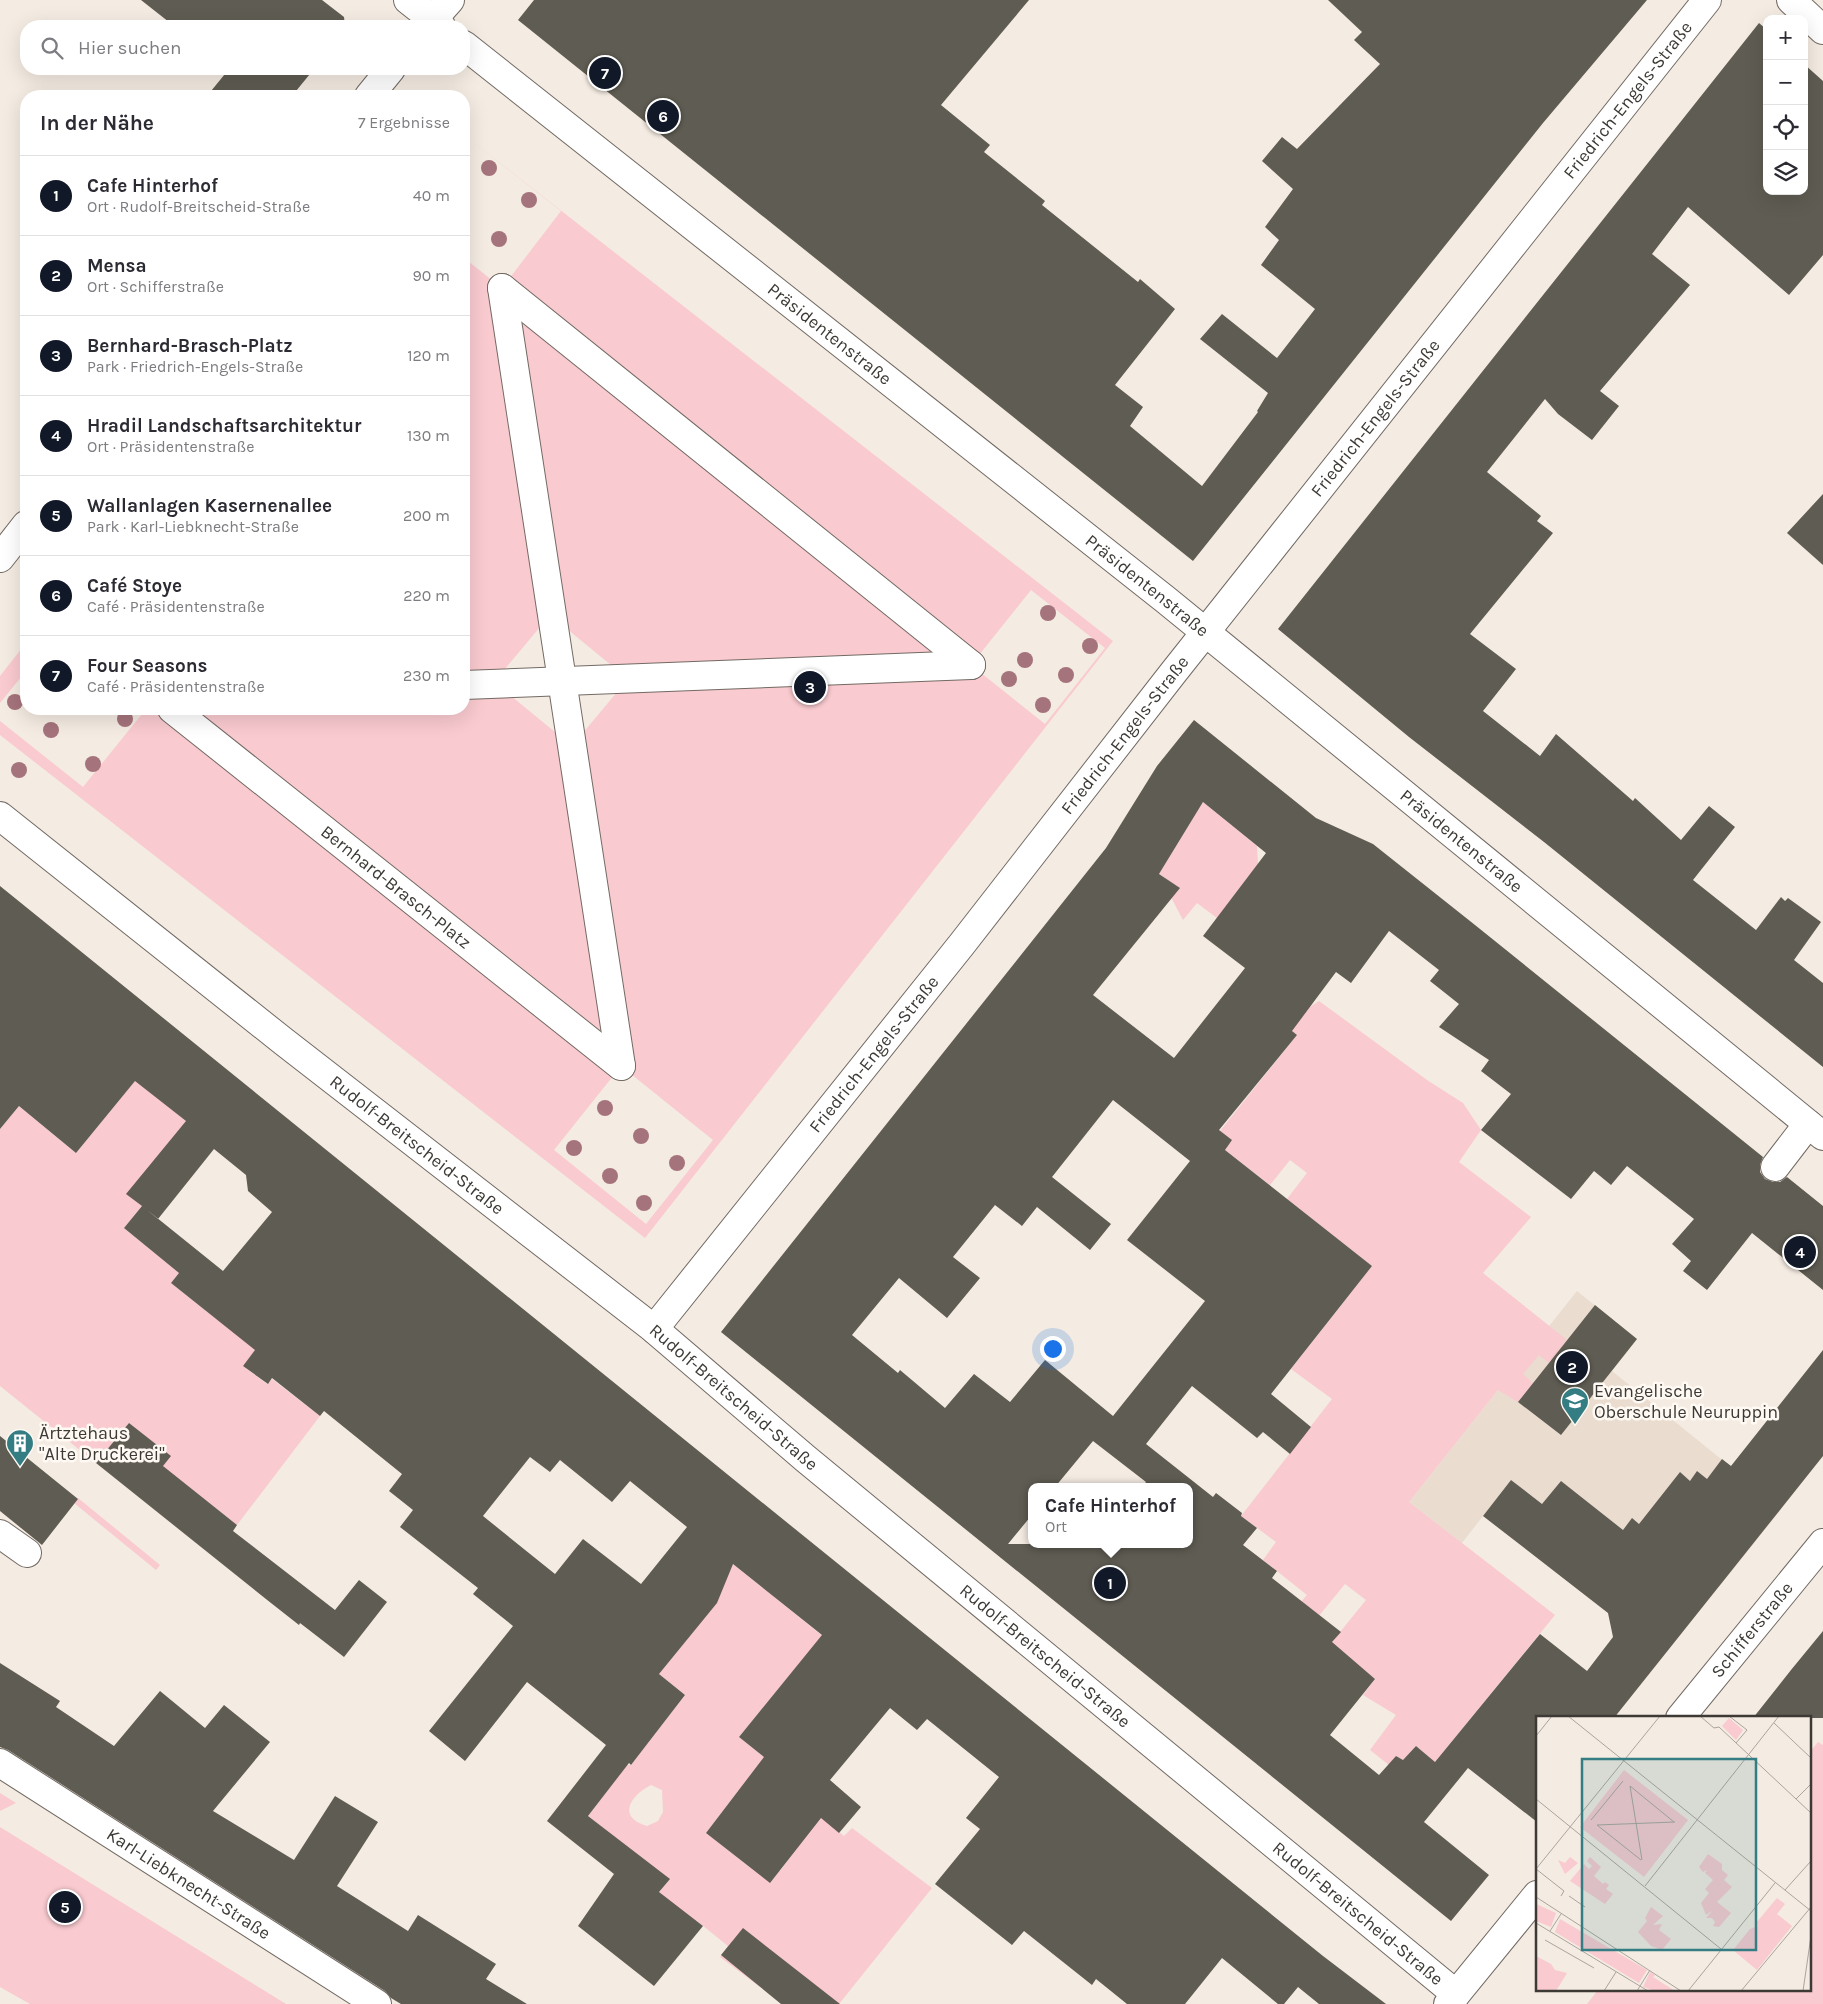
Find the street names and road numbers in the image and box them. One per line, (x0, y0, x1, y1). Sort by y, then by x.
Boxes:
street label: Friedrich-Engels-Straße (1558, 17, 1697, 183)
street label: Präsidentenstraße (763, 278, 896, 390)
street label: Friedrich-Engels-Straße (1306, 335, 1445, 501)
street label: Präsidentenstraße (1081, 529, 1213, 641)
street label: Friedrich-Engels-Straße (1056, 651, 1193, 819)
street label: Präsidentenstraße (1395, 784, 1527, 897)
street label: Bernhard-Brasch-Platz (316, 821, 475, 953)
street label: Friedrich-Engels-Straße (804, 971, 943, 1137)
street label: Rudolf-Breitscheid-Straße (325, 1070, 508, 1219)
street label: Rudolf-Breitscheid-Straße (645, 1319, 822, 1475)
street label: Schifferstraße (1706, 1577, 1798, 1682)
street label: Rudolf-Breitscheid-Straße (955, 1579, 1135, 1733)
street label: Karl-Liebknecht-Straße (103, 1823, 275, 1944)
street label: Rudolf-Breitscheid-Straße (1268, 1837, 1448, 1990)

